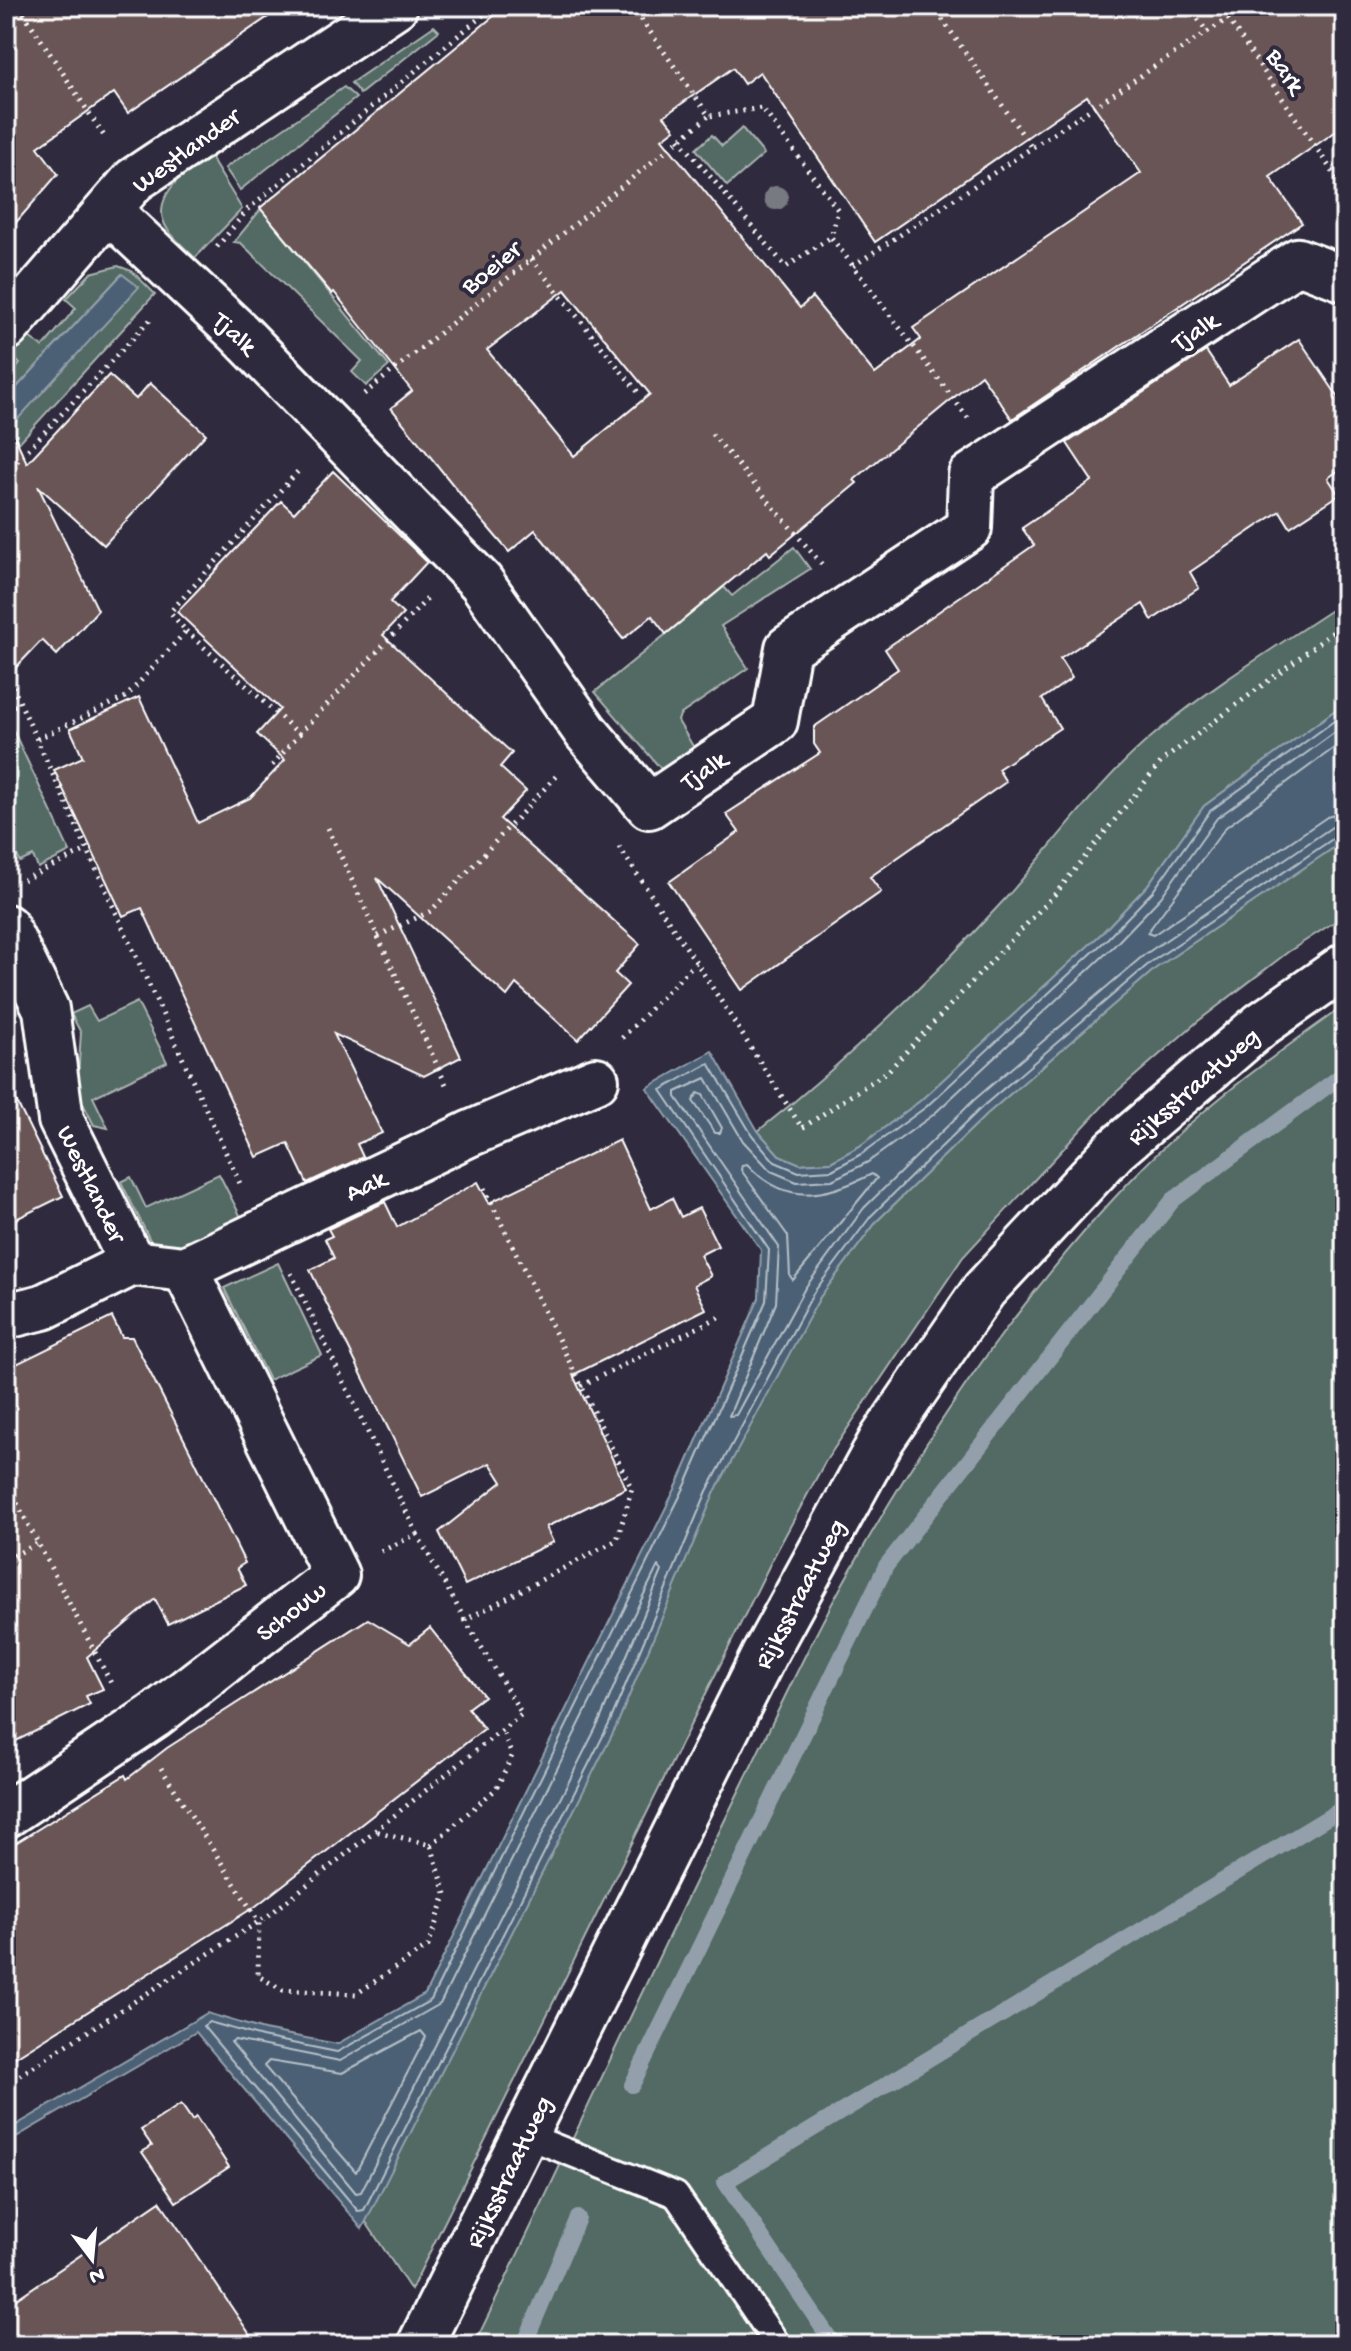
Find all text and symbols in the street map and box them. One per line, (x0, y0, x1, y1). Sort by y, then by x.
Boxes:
street label: Bark (1256, 43, 1311, 103)
street label: Westlander (128, 101, 250, 202)
street label: Boeier (456, 234, 531, 304)
street label: Tjalk (203, 306, 263, 365)
street label: Tjalk (1166, 306, 1228, 361)
street label: Tjalk (675, 745, 737, 800)
street label: Rijksstraatweg (1122, 1023, 1267, 1154)
street label: Westlander (47, 1122, 132, 1251)
street label: Aak (342, 1164, 394, 1211)
street label: Rijksstraatweg (750, 1515, 854, 1675)
street label: Schouw (251, 1576, 334, 1651)
street label: Rijksstraatweg (461, 2092, 561, 2254)
north arrow (52, 2219, 132, 2299)
text: N (86, 2260, 107, 2289)

